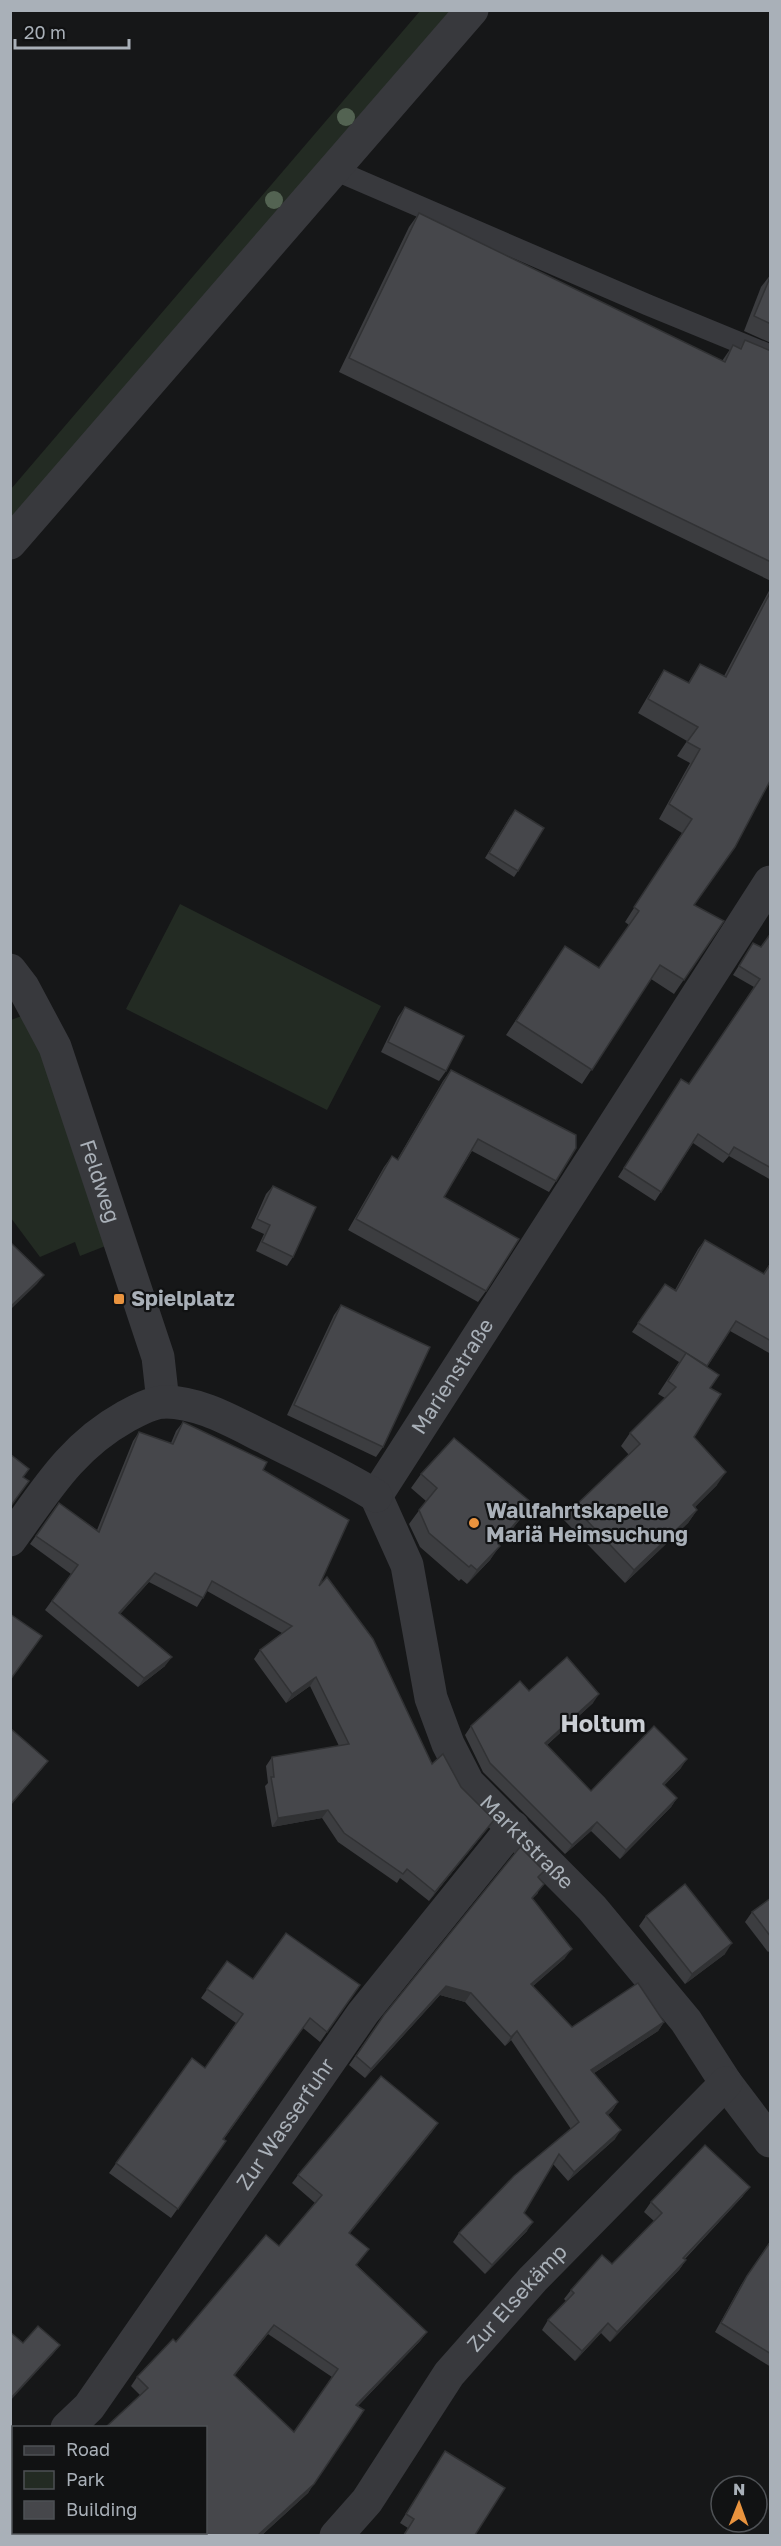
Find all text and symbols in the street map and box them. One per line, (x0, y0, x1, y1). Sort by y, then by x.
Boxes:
scale bar (15, 12, 129, 50)
text: 20 m (24, 21, 66, 43)
street label: Feldweg (75, 1136, 126, 1226)
place label: Spielplatz (131, 1285, 235, 1311)
marker: Spielplatz (112, 1292, 126, 1306)
street label: Marienstraße (405, 1313, 499, 1439)
place label: Wallfahrtskapelle Mariä Heimsuchung (486, 1497, 688, 1547)
marker: Wallfahrtskapelle Mariä Heimsuchung (467, 1516, 481, 1530)
district label: Holtum (560, 1708, 646, 1737)
street label: Marktstraße (475, 1789, 580, 1894)
street label: Zur Wasserfuhr (230, 2053, 340, 2194)
street label: Zur Elsekämp (461, 2238, 572, 2357)
legend (12, 2426, 207, 2534)
text: Road (66, 2438, 110, 2460)
text: Park (66, 2468, 105, 2490)
north arrow (709, 2474, 769, 2534)
text: N (733, 2479, 746, 2499)
text: Building (66, 2498, 137, 2520)

